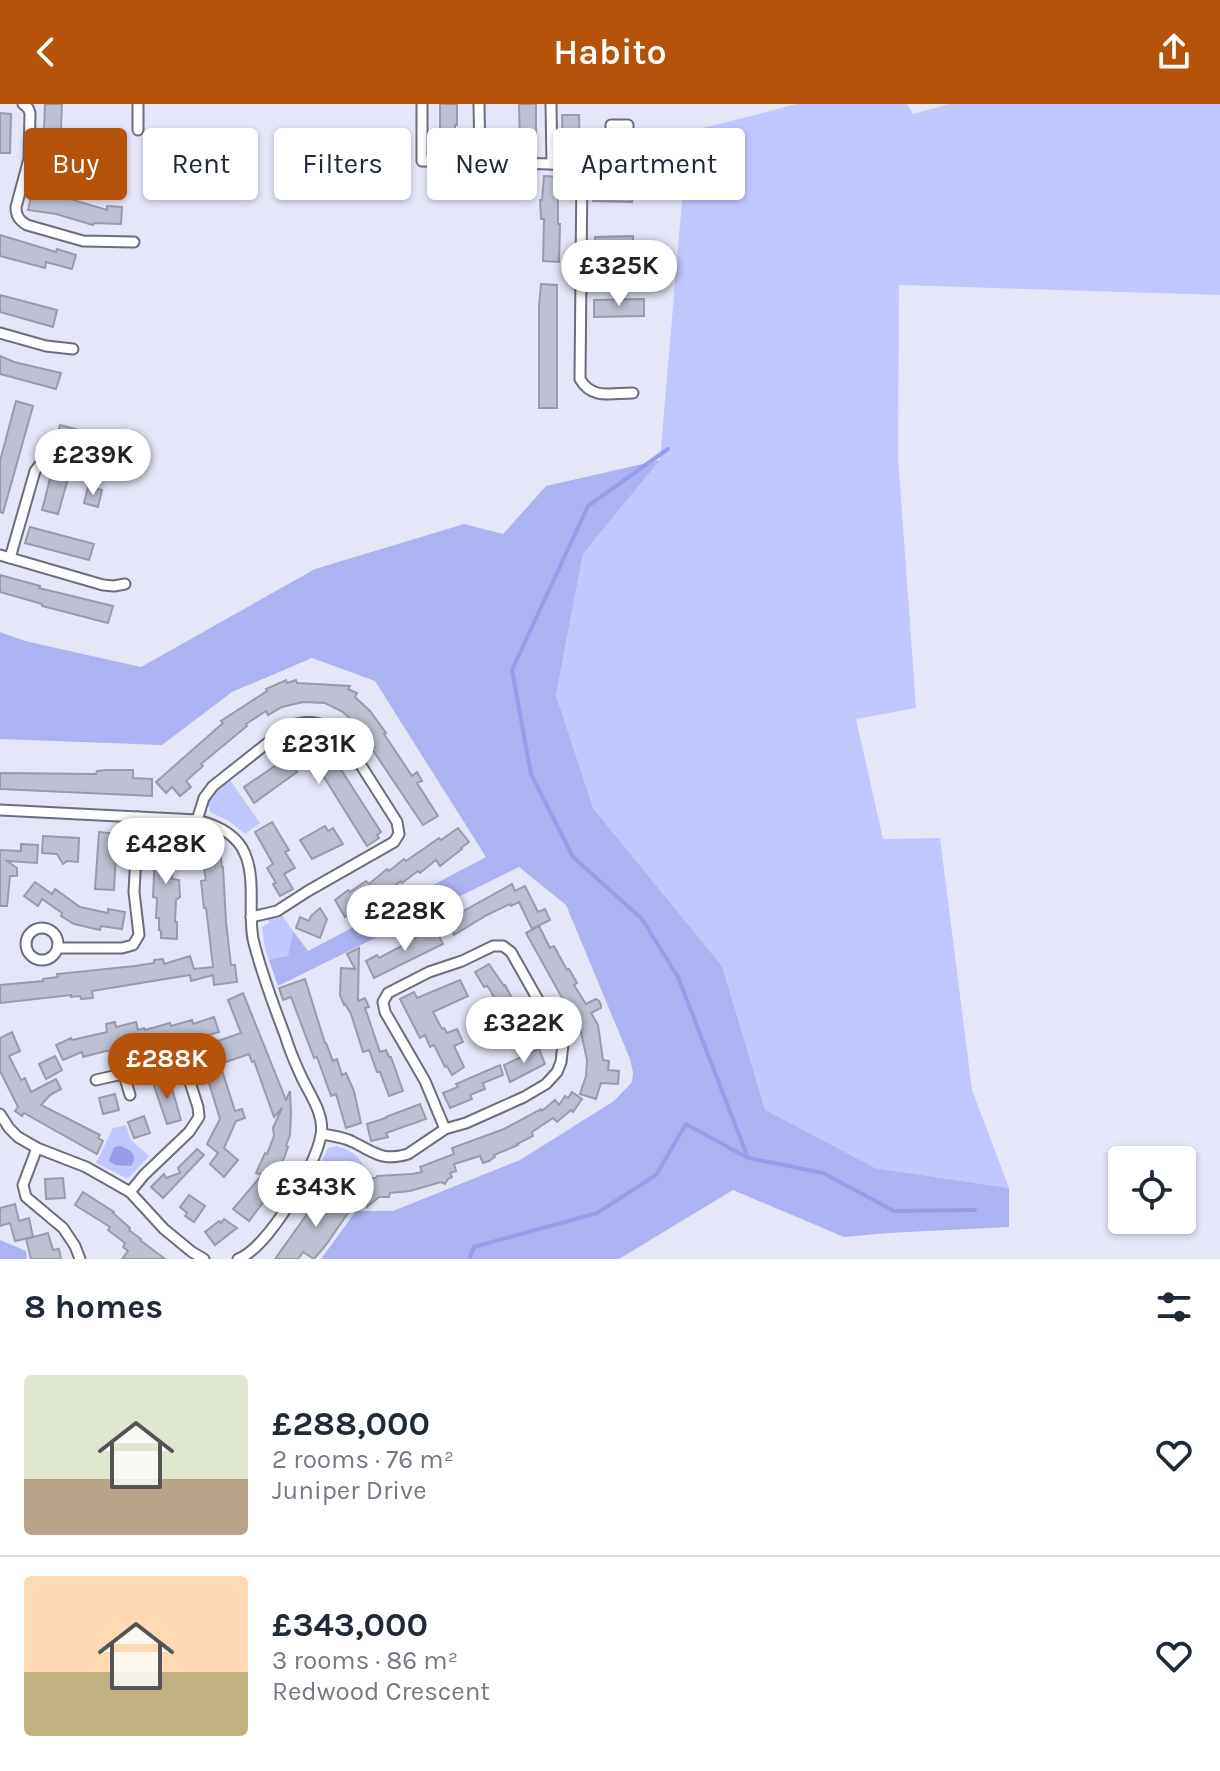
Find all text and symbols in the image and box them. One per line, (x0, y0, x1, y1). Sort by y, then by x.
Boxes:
icon: back (24, 30, 68, 74)
icon: share (1152, 30, 1196, 74)
text: Habito (553, 31, 667, 73)
chip: Buy (24, 128, 127, 200)
chip: Rent (143, 128, 258, 200)
chip: Filters (274, 128, 411, 200)
chip: New (427, 128, 537, 200)
chip: Apartment (553, 128, 745, 200)
pin: £325K (563, 240, 675, 308)
text: £325K (579, 250, 659, 281)
pin: £239K (37, 429, 149, 497)
text: £239K (53, 439, 133, 470)
pin: £231K (263, 718, 375, 786)
text: £231K (282, 728, 356, 759)
pin: £428K (110, 818, 222, 886)
text: £428K (126, 828, 206, 859)
pin: £228K (349, 885, 461, 953)
text: £228K (365, 895, 445, 926)
pin: £322K (468, 997, 580, 1065)
text: £322K (484, 1007, 564, 1038)
pin: £288K (111, 1033, 223, 1101)
text: £288K (126, 1043, 208, 1074)
map controls (1108, 1146, 1196, 1234)
button: locate (1108, 1146, 1196, 1234)
pin: £343K (260, 1161, 372, 1229)
text: £343K (276, 1171, 356, 1202)
icon: filters (1152, 1285, 1196, 1329)
text: 8 homes (24, 1287, 163, 1327)
text: £288,000 (272, 1404, 430, 1444)
icon: home (88, 1407, 184, 1503)
icon: heart (1152, 1433, 1196, 1477)
text: 2 rooms · 76 m² (272, 1444, 454, 1475)
text: Juniper Drive (272, 1475, 427, 1506)
text: £343,000 (272, 1605, 428, 1645)
icon: home (88, 1608, 184, 1704)
icon: heart (1152, 1634, 1196, 1678)
text: 3 rooms · 86 m² (272, 1645, 458, 1676)
text: Redwood Crescent (272, 1676, 490, 1707)

